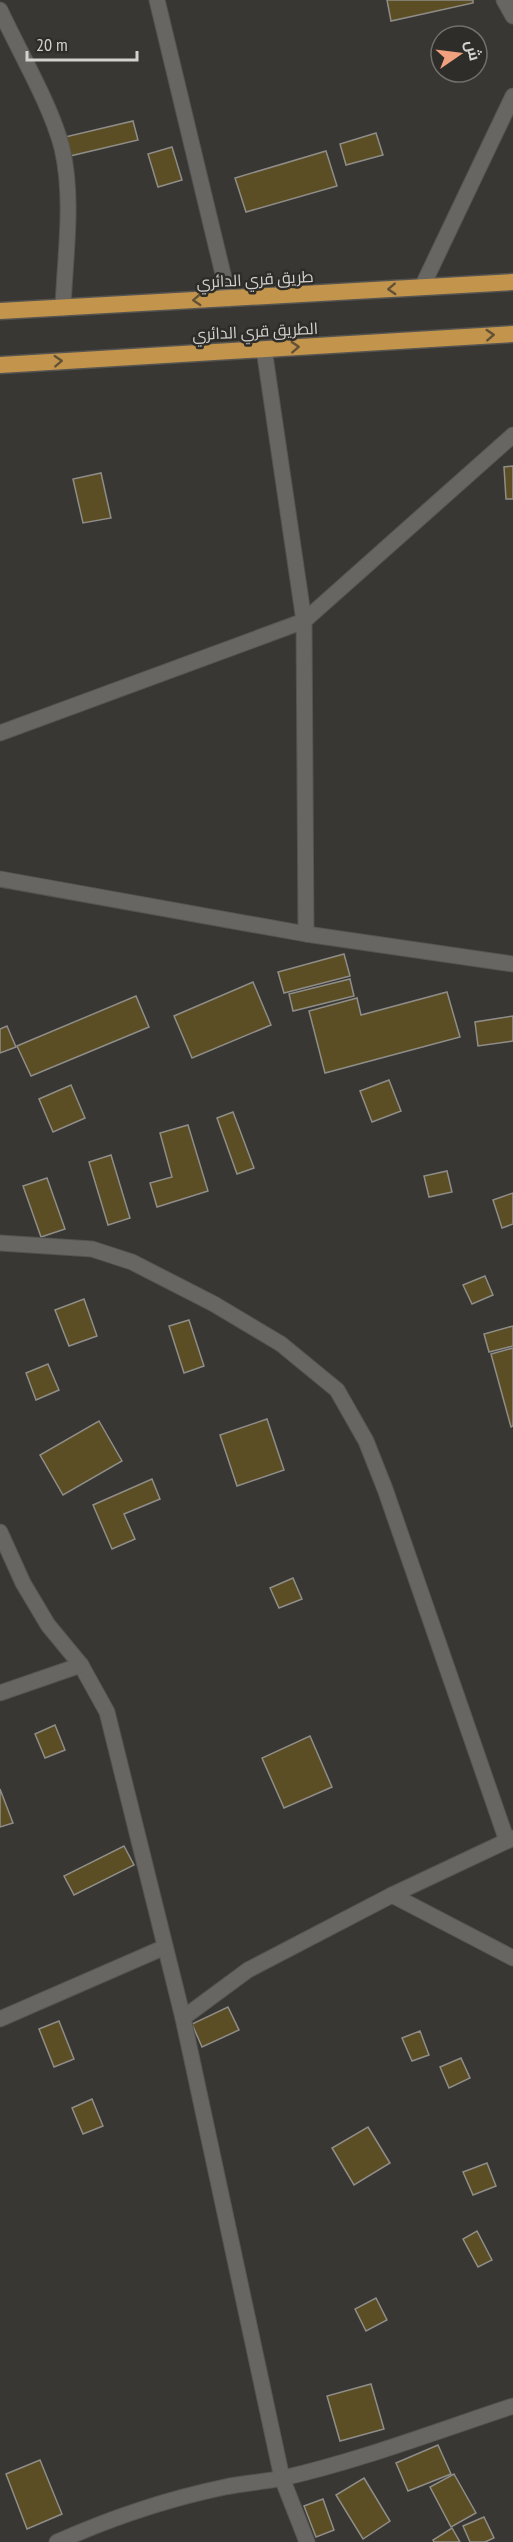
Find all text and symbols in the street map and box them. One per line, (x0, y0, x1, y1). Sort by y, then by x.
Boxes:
scale bar (27, 24, 136, 62)
north arrow (429, 24, 489, 84)
text: 20 m (36, 33, 68, 56)
text: ش (461, 38, 486, 63)
street label: طريق قري الدائري (196, 266, 314, 296)
one-way arrow (387, 282, 396, 295)
one-way arrow (193, 294, 202, 307)
street label: الطريق قري الدائري (192, 318, 319, 348)
one-way arrow (485, 329, 494, 342)
one-way arrow (290, 341, 300, 354)
one-way arrow (54, 355, 63, 368)

